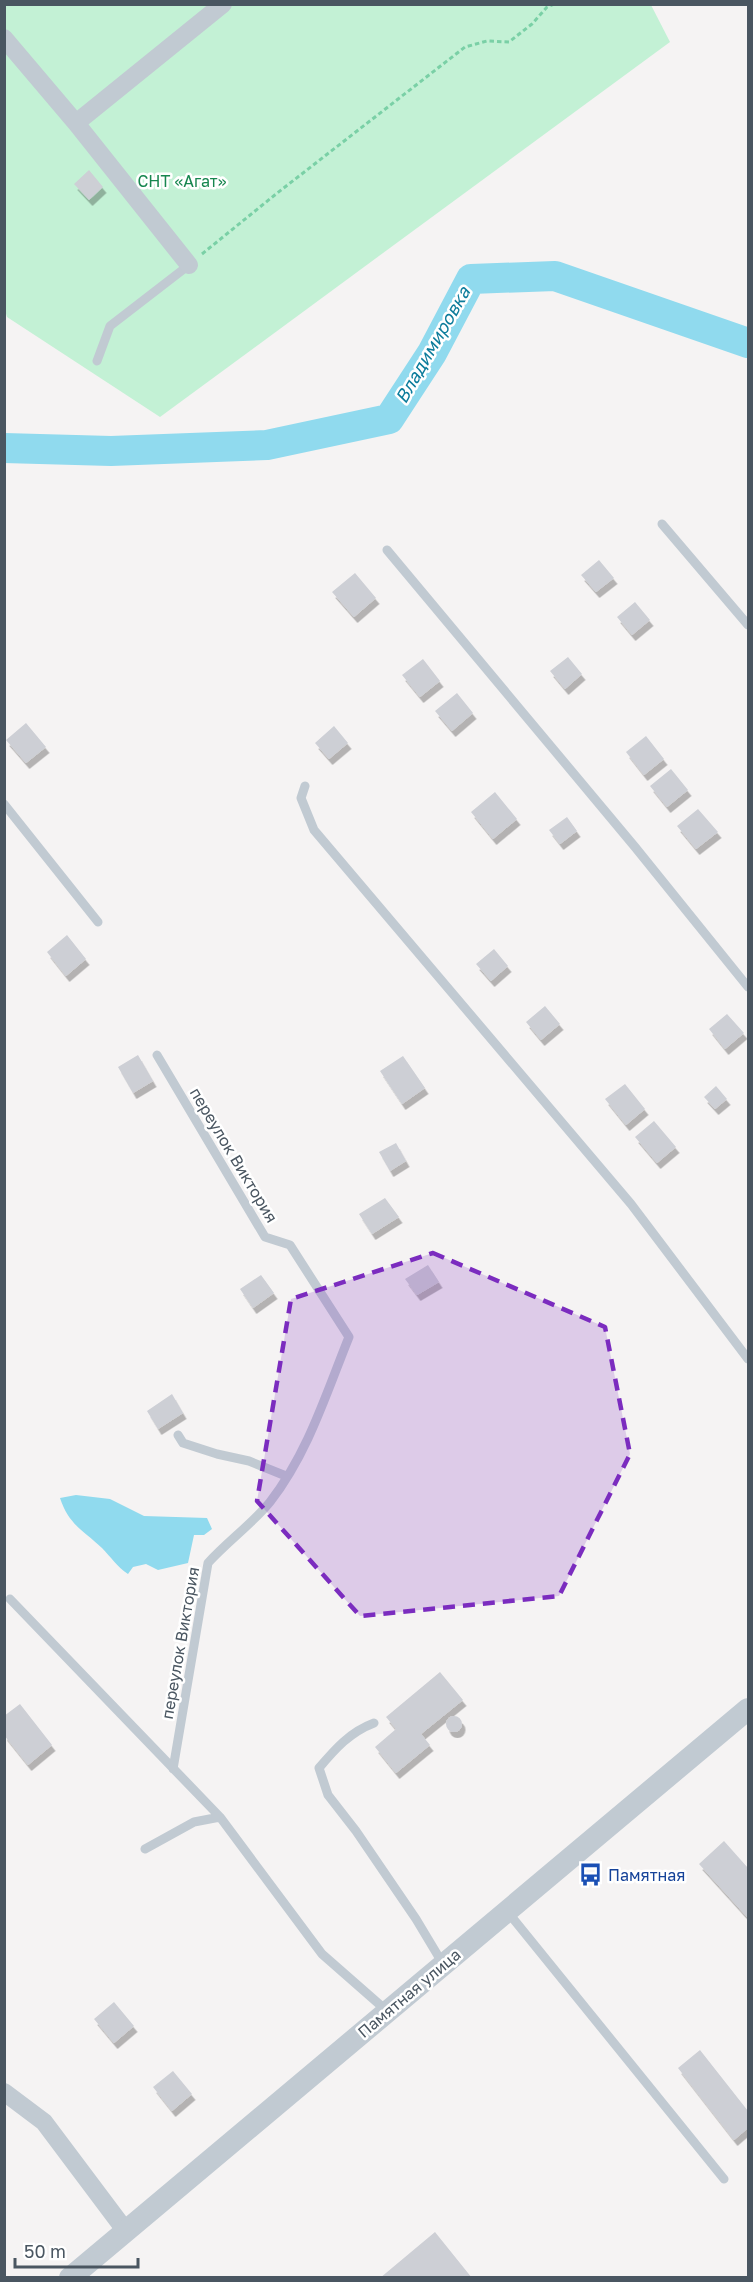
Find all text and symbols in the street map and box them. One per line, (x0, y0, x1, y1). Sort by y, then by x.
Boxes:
park label: СНТ «Агат» (137, 171, 227, 191)
water label: Владимировка (390, 282, 475, 407)
street label: переулок Виктория (186, 1084, 282, 1226)
street label: переулок Виктория (157, 1565, 203, 1721)
bus stop icon: Памятная (577, 1862, 603, 1888)
place label: Памятная (608, 1865, 685, 1885)
street label: Памятная улица (353, 1944, 465, 2042)
scale bar (15, 2231, 138, 2269)
text: 50 m (24, 2240, 66, 2262)

